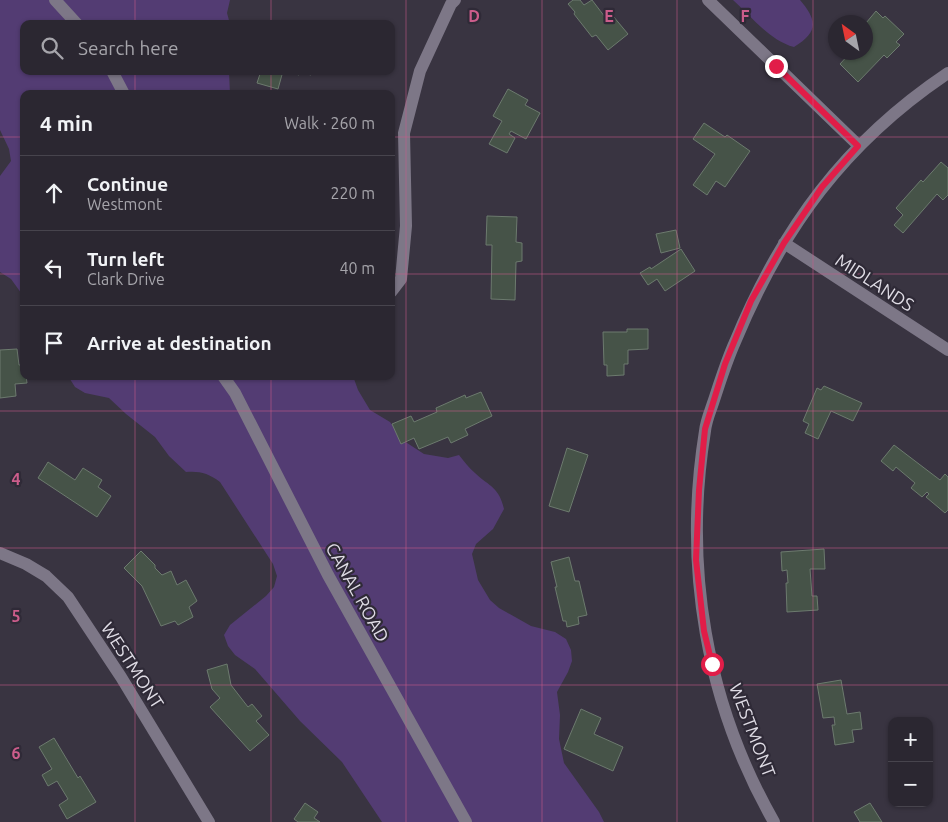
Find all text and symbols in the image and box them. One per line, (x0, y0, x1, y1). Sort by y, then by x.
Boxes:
text: D (468, 7, 480, 25)
text: E (604, 7, 614, 25)
text: F (741, 7, 750, 25)
north arrow (828, 15, 873, 60)
search box (20, 20, 395, 75)
icon: search (38, 34, 66, 62)
text: Search here (78, 37, 178, 59)
route end (765, 55, 788, 78)
text: 4 min (40, 111, 93, 135)
text: Walk · 260 m (284, 114, 375, 132)
text: Continue (87, 173, 168, 195)
icon: ahead (40, 179, 68, 207)
text: 220 m (330, 184, 375, 202)
text: Westmont (87, 195, 162, 213)
text: Turn left (87, 248, 165, 270)
street label: MIDLANDS (832, 249, 918, 315)
icon: left (40, 254, 68, 282)
text: 40 m (339, 259, 375, 277)
text: Clark Drive (87, 270, 165, 288)
icon: arrive (40, 329, 68, 357)
text: Arrive at destination (87, 332, 272, 354)
text: 4 (11, 470, 21, 488)
street label: CANAL ROAD (322, 539, 394, 645)
text: 5 (11, 607, 21, 625)
street label: WESTMONT (98, 618, 168, 712)
route start (701, 653, 724, 676)
street label: WESTMONT (726, 680, 780, 780)
map controls (888, 717, 933, 807)
button: + (888, 717, 933, 762)
text: 6 (11, 744, 21, 762)
button: − (888, 762, 933, 807)

